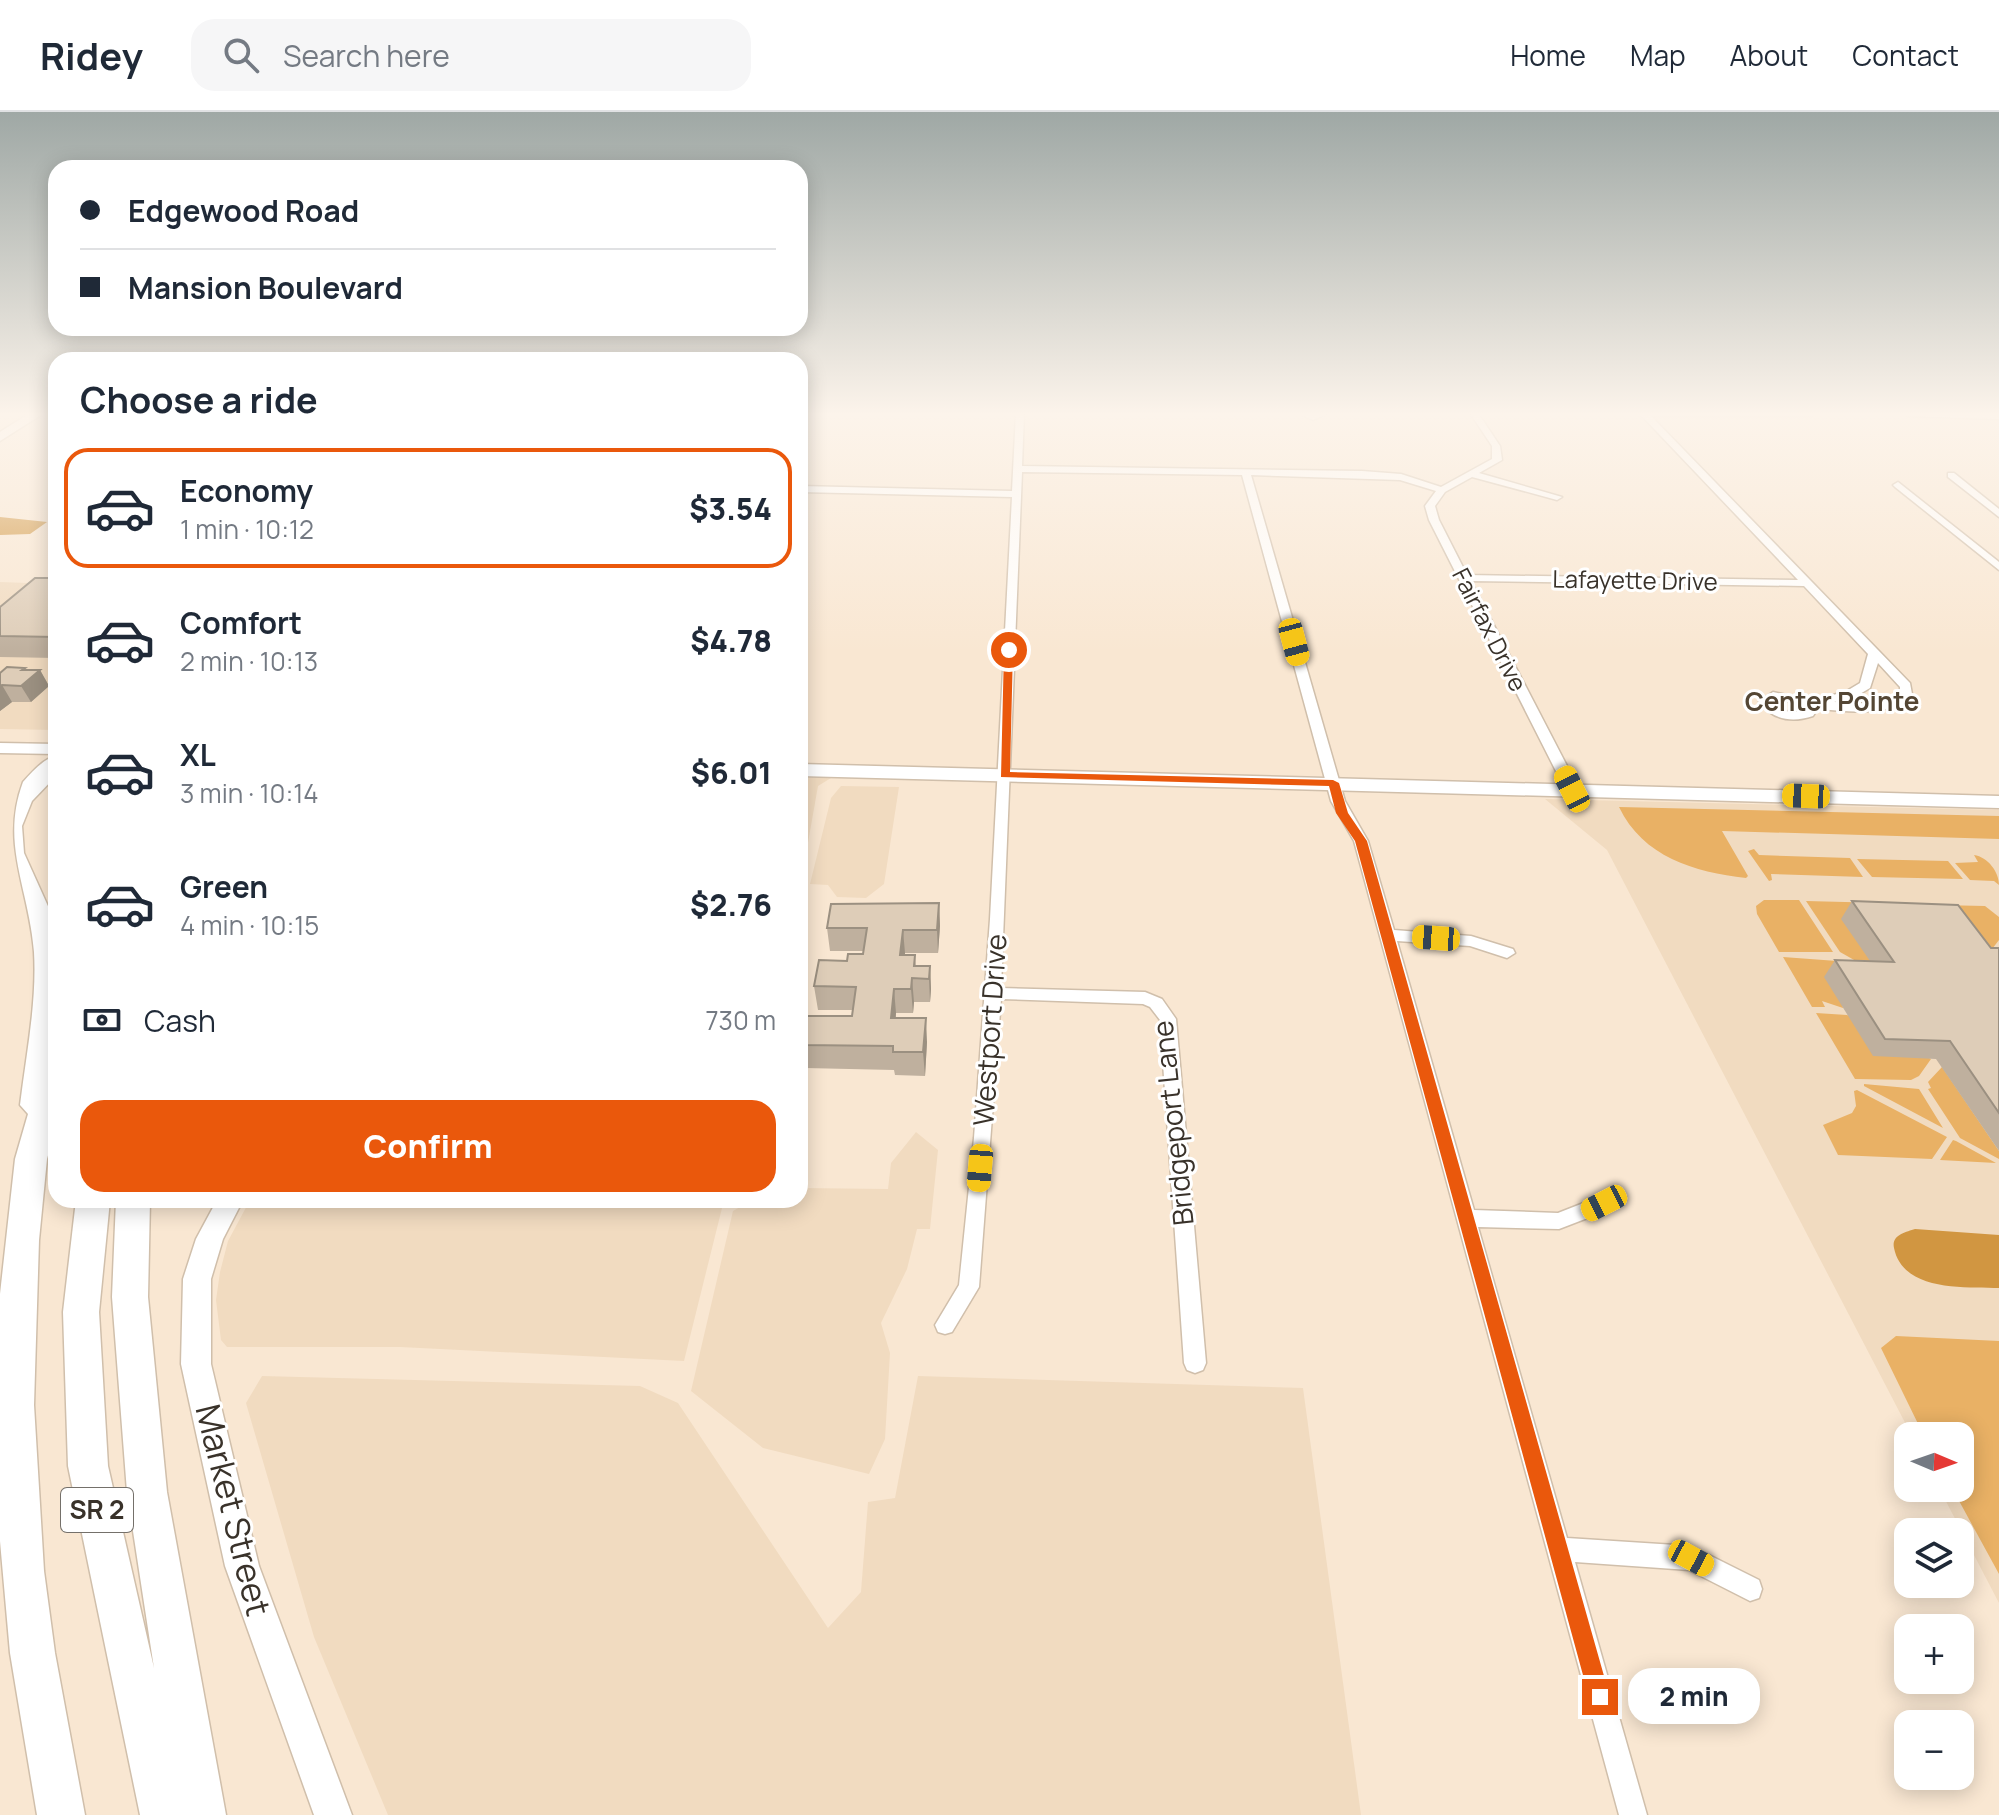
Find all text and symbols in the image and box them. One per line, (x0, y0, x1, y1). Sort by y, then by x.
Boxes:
search box (191, 19, 751, 91)
text: Ridey (40, 29, 143, 81)
icon: search (219, 33, 263, 77)
text: Search here (283, 35, 450, 76)
text: Home (1510, 36, 1586, 74)
text: Map (1630, 36, 1686, 74)
text: About (1730, 36, 1808, 74)
text: Contact (1852, 36, 1959, 74)
text: Edgewood Road (128, 190, 359, 231)
text: Mansion Boulevard (128, 267, 403, 308)
text: Choose a ride (80, 375, 318, 424)
text: Economy (180, 470, 313, 511)
icon: car (84, 472, 156, 544)
text: $3.54 (689, 488, 772, 529)
text: 1 min · 10:12 (180, 511, 314, 547)
street label: Fairfax Drive (1445, 562, 1536, 697)
street label: Lafayette Drive (1552, 562, 1718, 597)
text: Comfort (180, 602, 302, 643)
icon: car (84, 604, 156, 676)
car (1276, 616, 1312, 668)
text: $4.78 (690, 620, 772, 661)
route start (991, 632, 1027, 668)
text: 2 min · 10:13 (180, 643, 318, 679)
district label: Center Pointe (1745, 683, 1919, 719)
text: XL (180, 734, 216, 775)
icon: car (84, 736, 156, 808)
text: $6.01 (691, 752, 772, 793)
car (1550, 762, 1594, 816)
text: 3 min · 10:14 (180, 775, 319, 811)
car (1782, 783, 1830, 809)
text: Green (180, 866, 268, 907)
icon: car (84, 868, 156, 940)
text: $2.76 (690, 884, 772, 925)
text: 4 min · 10:15 (180, 907, 319, 943)
car (1411, 924, 1461, 952)
street label: Westport Drive (963, 933, 1015, 1127)
icon: cash (80, 998, 124, 1042)
text: Cash (144, 1000, 216, 1041)
text: 730 m (705, 1002, 776, 1038)
street label: Bridgeport Lane (1142, 1019, 1202, 1227)
button: Confirm (80, 1100, 776, 1192)
car (966, 1143, 994, 1193)
car (1577, 1181, 1631, 1225)
street label: Market Street (185, 1399, 282, 1620)
north arrow (1894, 1422, 1974, 1502)
map controls (1894, 1422, 1974, 1790)
road number: SR 2 (61, 1488, 133, 1532)
button: layers (1894, 1518, 1974, 1598)
car (1664, 1536, 1718, 1580)
button: + (1894, 1614, 1974, 1694)
callout: 2 min (1628, 1669, 1760, 1725)
text: 2 min (1660, 1678, 1728, 1714)
route end (1582, 1679, 1618, 1715)
button: − (1894, 1710, 1974, 1790)

